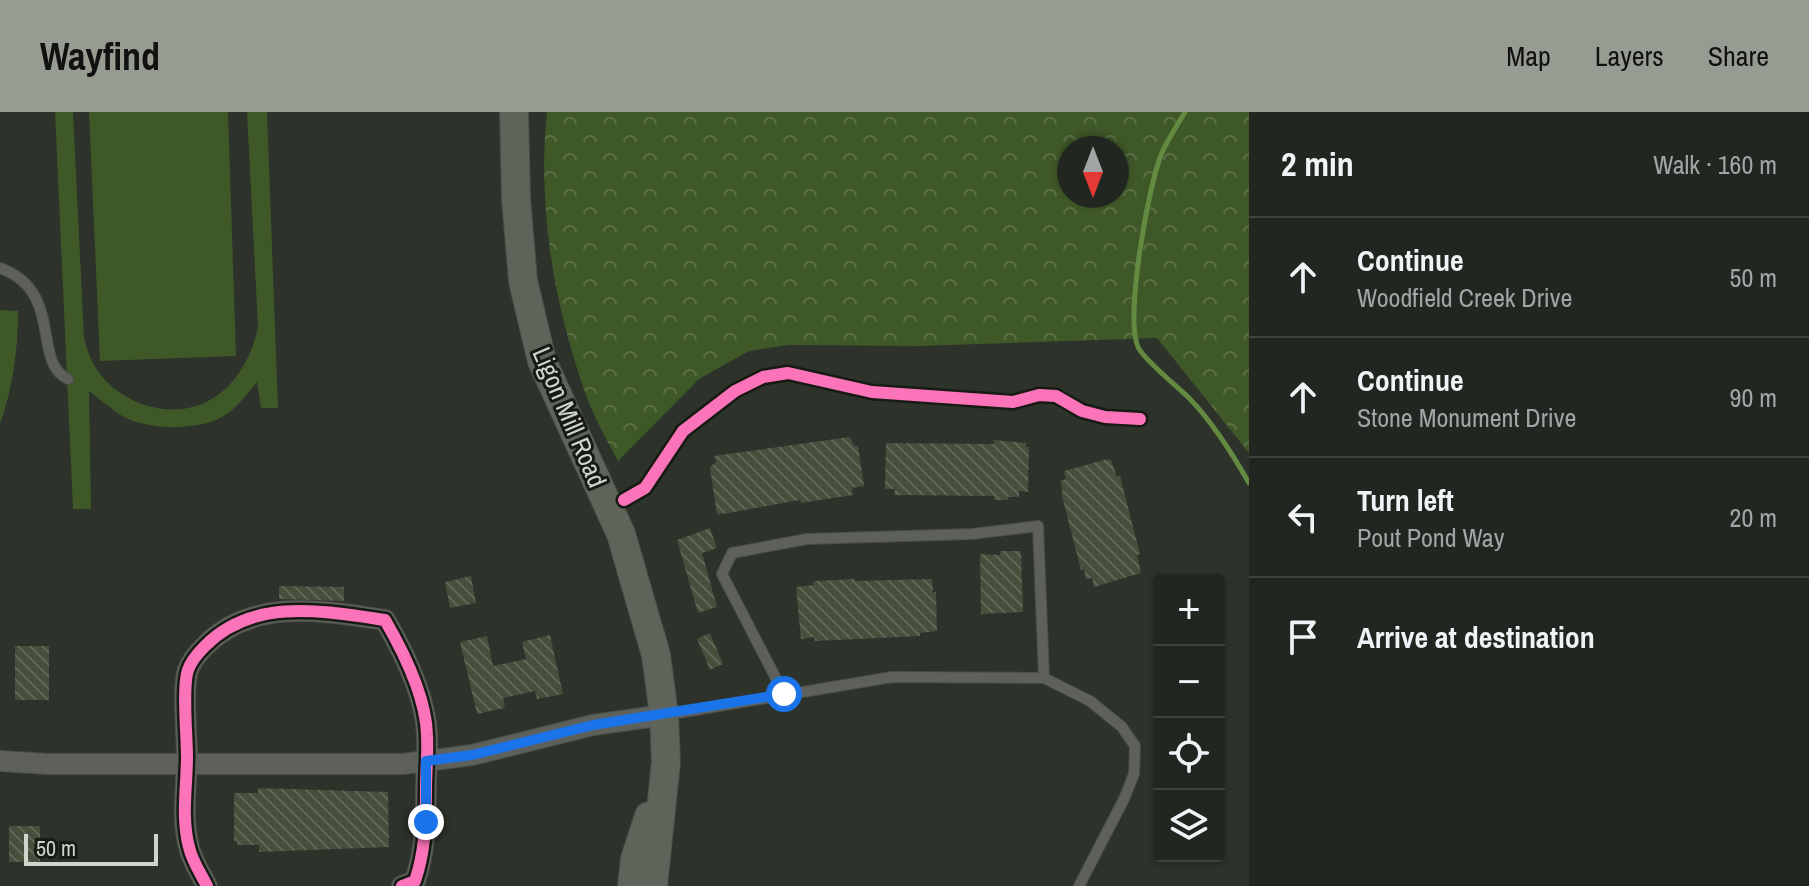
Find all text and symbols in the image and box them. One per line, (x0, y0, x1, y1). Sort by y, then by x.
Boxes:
text: Wayfind (40, 31, 160, 82)
text: Map (1506, 37, 1551, 75)
text: Layers (1595, 37, 1664, 75)
text: Share (1708, 37, 1769, 75)
north arrow (1057, 136, 1129, 208)
text: 2 min (1281, 141, 1354, 187)
text: Walk · 160 m (1653, 147, 1777, 182)
text: Continue (1357, 240, 1464, 280)
icon: ahead (1281, 255, 1325, 299)
text: 50 m (1730, 260, 1777, 295)
text: Woodfield Creek Drive (1357, 280, 1572, 315)
street label: Ligon Mill Road (525, 341, 615, 493)
text: Continue (1357, 360, 1464, 400)
icon: ahead (1281, 375, 1325, 419)
text: 90 m (1730, 380, 1777, 415)
text: Stone Monument Drive (1357, 400, 1576, 435)
text: Turn left (1357, 480, 1454, 520)
icon: left (1281, 495, 1325, 539)
text: 20 m (1730, 500, 1777, 535)
text: Pout Pond Way (1357, 520, 1504, 555)
map controls (1153, 574, 1225, 862)
button: + (1153, 574, 1225, 646)
icon: arrive (1281, 615, 1325, 659)
text: Arrive at destination (1357, 617, 1595, 657)
button: − (1153, 646, 1225, 718)
route start (766, 676, 802, 712)
button: locate (1153, 718, 1225, 790)
button: layers (1153, 790, 1225, 862)
route end (408, 804, 444, 840)
scale bar (24, 830, 158, 866)
text: 50 m (36, 833, 76, 863)

